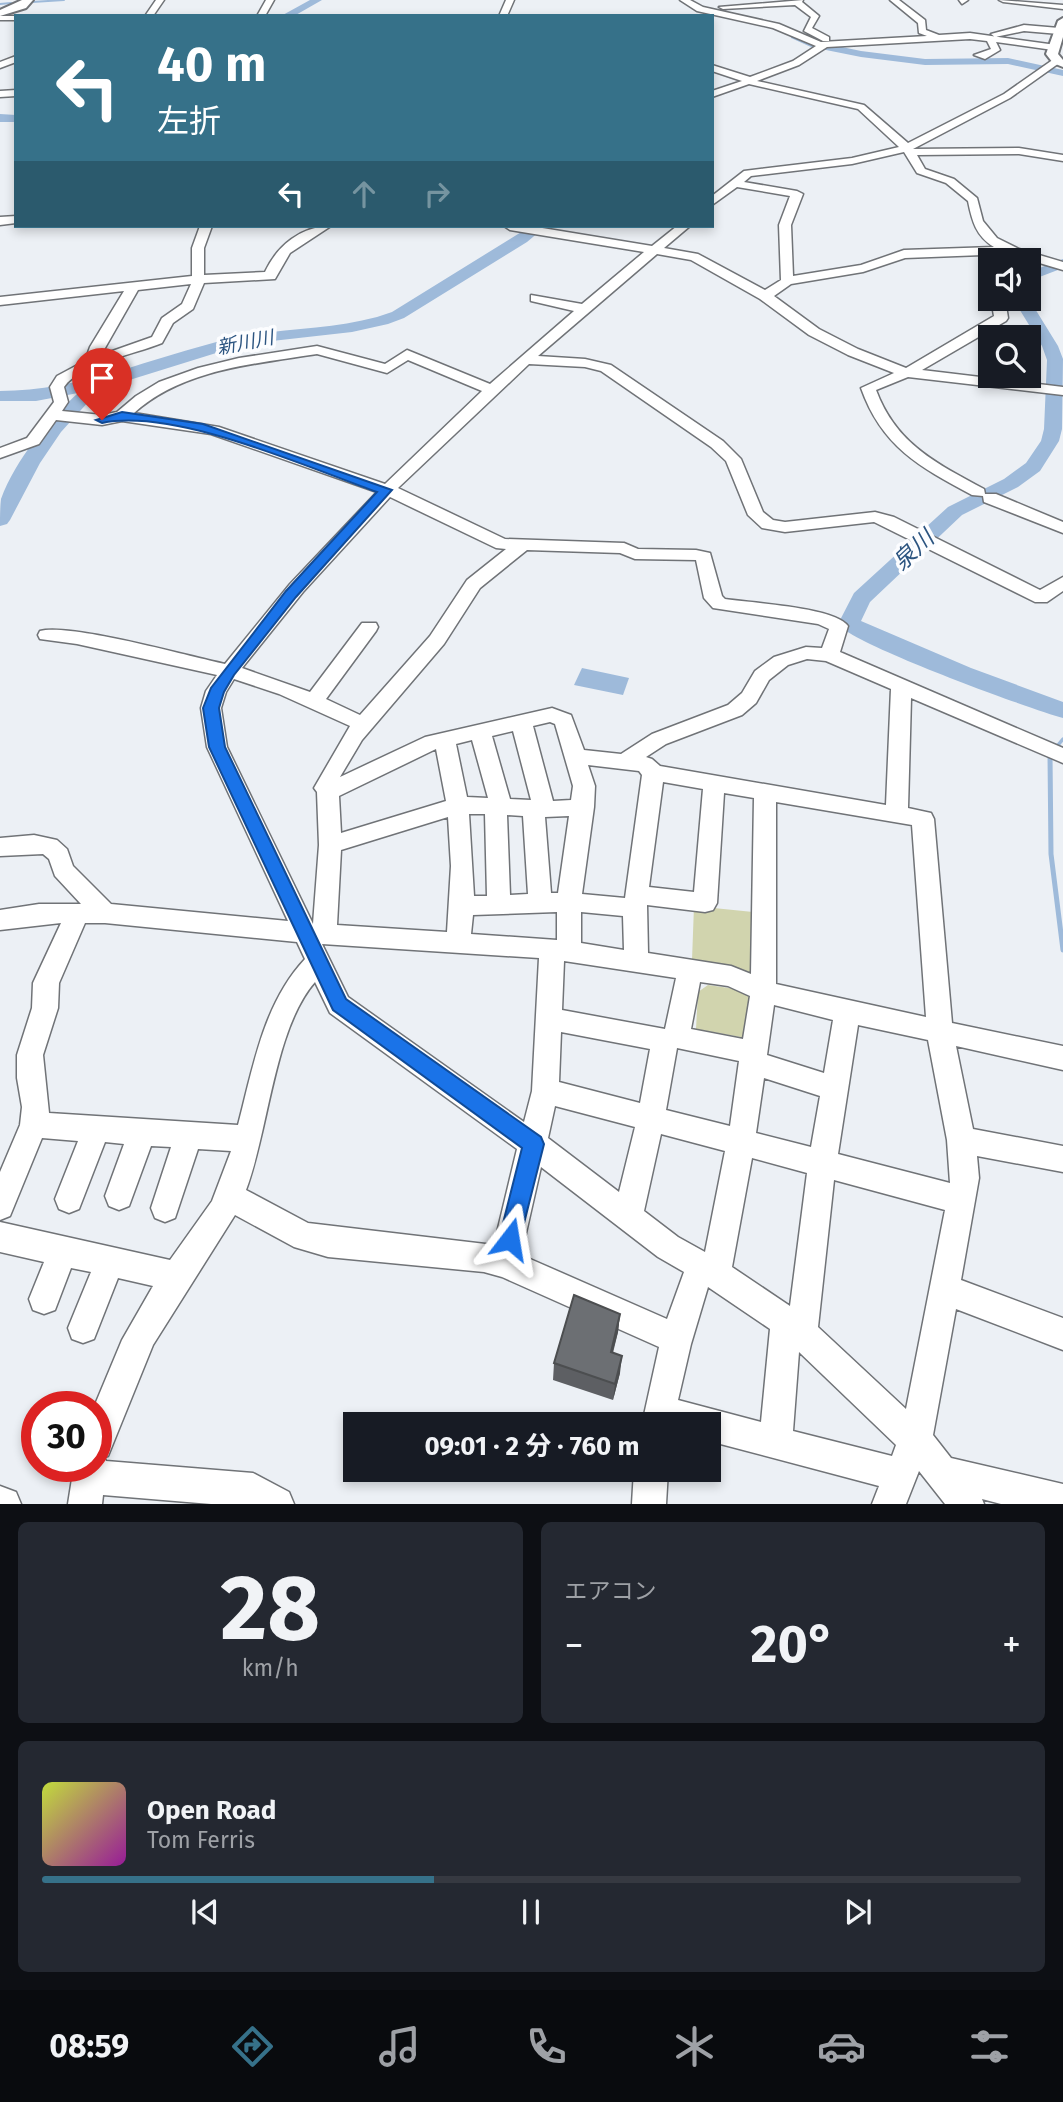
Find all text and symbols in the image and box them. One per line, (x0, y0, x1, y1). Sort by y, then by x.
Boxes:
text: 40 m (157, 35, 266, 94)
icon: left (42, 42, 133, 133)
text: 左折 (157, 102, 221, 140)
icon: left (272, 175, 310, 213)
icon: ahead (345, 175, 383, 213)
icon: right (418, 175, 456, 213)
map controls (978, 248, 1041, 388)
button: sound (978, 248, 1041, 311)
water label: 新川川 (215, 325, 277, 359)
button: search (978, 325, 1041, 388)
pin (72, 348, 132, 420)
icon: arrive (83, 359, 121, 397)
water label: 泉川 (887, 522, 942, 576)
position arrow (473, 1202, 547, 1276)
speed limit sign: 30 (21, 1391, 112, 1482)
text: 09:01 · 2 分 · 760 m (425, 1431, 639, 1462)
text: 28 (220, 1554, 320, 1663)
text: エアコン (565, 1577, 657, 1605)
text: 20° (751, 1613, 835, 1676)
text: − (565, 1622, 584, 1668)
text: + (1002, 1622, 1021, 1668)
text: km/h (242, 1654, 299, 1682)
text: Open Road (147, 1795, 276, 1826)
text: Tom Ferris (147, 1826, 255, 1854)
icon: previous (186, 1893, 224, 1931)
icon: pause (512, 1893, 550, 1931)
icon: next (839, 1893, 877, 1931)
icon: directions (228, 2022, 277, 2071)
icon: music (375, 2022, 424, 2071)
icon: phone (522, 2022, 571, 2071)
icon: climate (670, 2022, 719, 2071)
icon: car (817, 2022, 866, 2071)
icon: filters (965, 2022, 1014, 2071)
text: 08:59 (49, 2027, 129, 2065)

